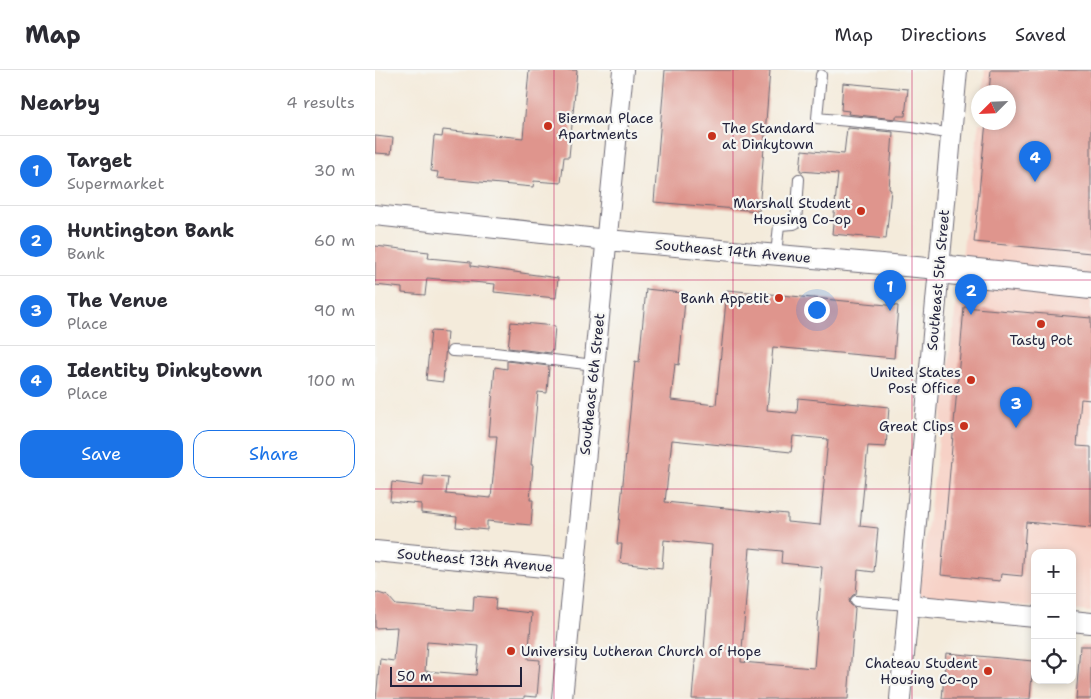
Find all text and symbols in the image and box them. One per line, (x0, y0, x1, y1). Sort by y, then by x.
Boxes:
text: Map (25, 19, 81, 51)
text: Map (835, 23, 873, 47)
text: Directions (901, 23, 987, 47)
text: Saved (1015, 23, 1066, 47)
north arrow (971, 85, 1016, 130)
text: Nearby (20, 89, 100, 117)
text: 4 results (286, 92, 355, 113)
place label: Bierman Place Apartments (558, 109, 654, 143)
place label: The Standard at Dinkytown (722, 119, 814, 153)
marker: Bierman Place Apartments (542, 120, 554, 132)
marker: The Standard at Dinkytown (706, 130, 718, 142)
pin: 4 (1019, 141, 1051, 182)
text: Target (67, 148, 132, 173)
text: 1 (32, 160, 40, 181)
text: 30 m (314, 160, 355, 181)
text: Supermarket (67, 173, 164, 194)
place label: Marshall Student Housing Co-op (733, 194, 851, 228)
marker: Marshall Student Housing Co-op (855, 205, 867, 217)
street label: Southeast 5th Street (923, 209, 953, 351)
text: Huntington Bank (67, 218, 234, 243)
text: 2 (30, 230, 42, 251)
text: 60 m (314, 230, 355, 251)
street label: Southeast 14th Avenue (654, 235, 812, 267)
text: Bank (67, 243, 105, 264)
pin: 1 (874, 270, 906, 311)
pin: 2 (955, 274, 987, 315)
text: The Venue (67, 288, 168, 313)
place label: Banh Appetit (681, 289, 769, 307)
marker: Banh Appetit (773, 292, 785, 304)
your location (804, 297, 830, 323)
text: 3 (30, 300, 42, 321)
text: 90 m (314, 300, 355, 321)
street label: Southeast 6th Street (576, 312, 608, 456)
text: Place (67, 313, 108, 334)
marker: Tasty Pot (1035, 318, 1047, 330)
place label: Tasty Pot (1009, 331, 1073, 349)
text: Identity Dinkytown (67, 358, 262, 383)
place label: United States Post Office (870, 363, 961, 397)
text: 4 (30, 370, 42, 391)
text: 100 m (307, 370, 355, 391)
marker: United States Post Office (965, 374, 977, 386)
text: Place (67, 383, 108, 404)
pin: 3 (1000, 387, 1032, 428)
place label: Great Clips (879, 417, 954, 435)
marker: Great Clips (958, 420, 970, 432)
button: Save (20, 430, 183, 478)
button: Share (193, 430, 355, 478)
street label: Southeast 13th Avenue (396, 544, 554, 576)
map controls (1031, 549, 1076, 684)
button: + (1031, 549, 1076, 594)
button: − (1031, 594, 1076, 639)
button: locate (1031, 639, 1076, 684)
place label: University Lutheran Church of Hope (521, 642, 761, 660)
marker: University Lutheran Church of Hope (505, 645, 517, 657)
place label: Chateau Student Housing Co-op (865, 654, 978, 688)
scale bar (390, 664, 523, 687)
marker: Chateau Student Housing Co-op (982, 665, 994, 677)
text: 50 m (397, 667, 432, 685)

